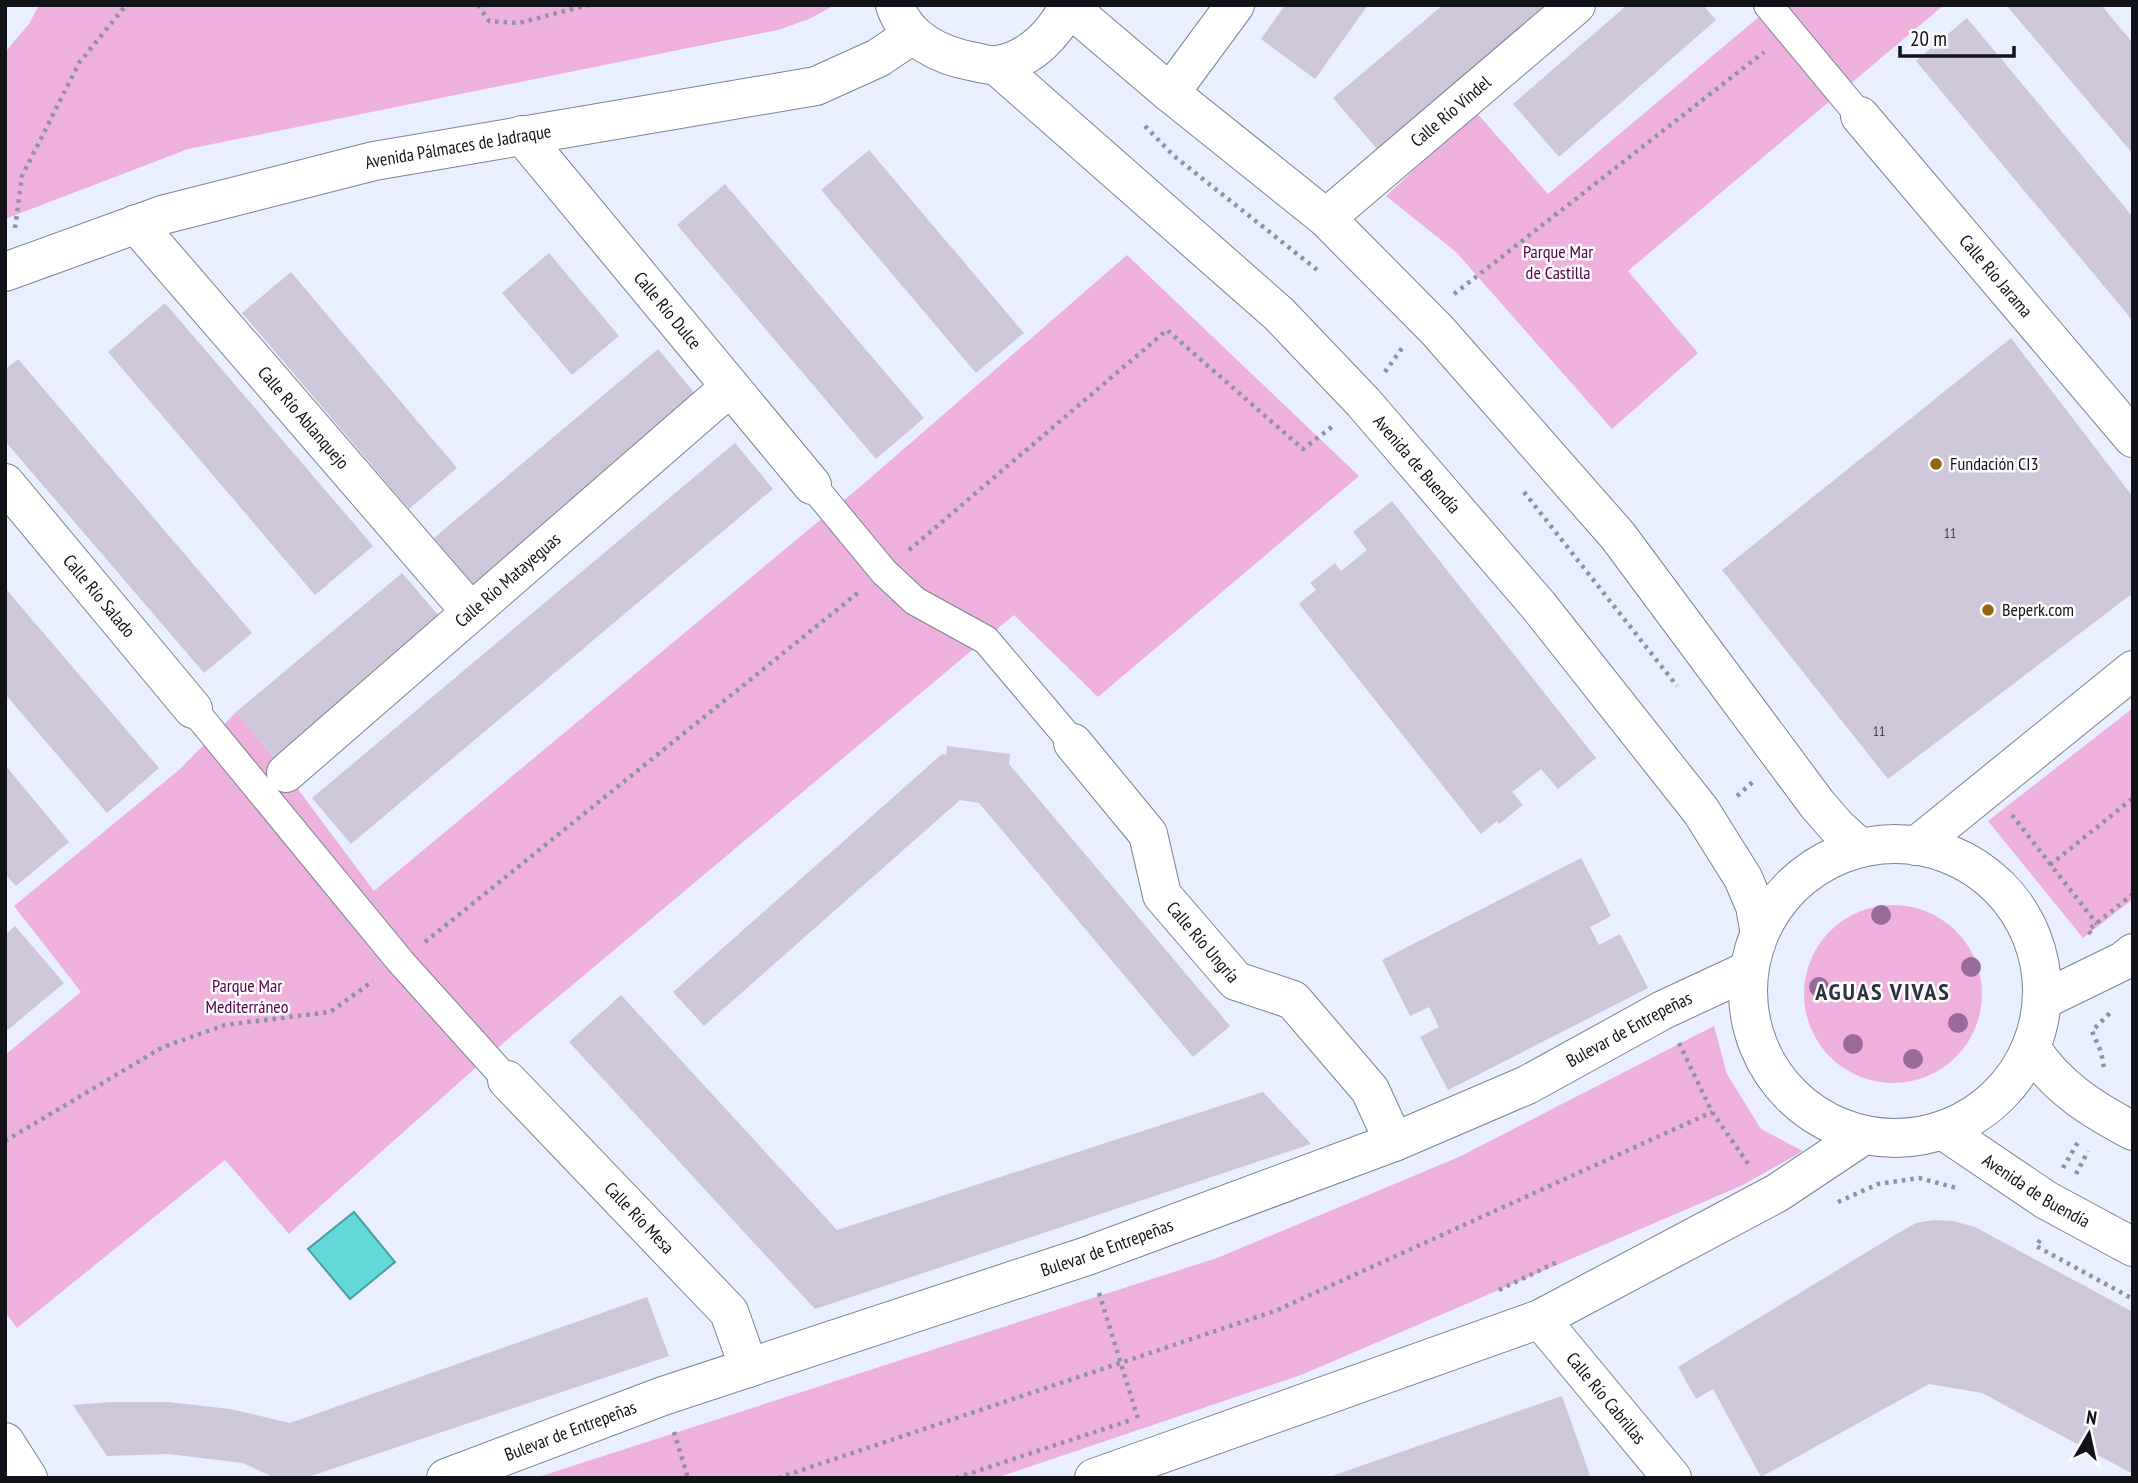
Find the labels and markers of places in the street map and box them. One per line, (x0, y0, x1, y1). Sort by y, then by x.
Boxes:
place label: Fundación CI3 (1950, 452, 2039, 475)
marker: Fundación CI3 (1928, 456, 1944, 472)
place label: Beperk.com (2002, 598, 2074, 621)
marker: Beperk.com (1980, 602, 1996, 618)

